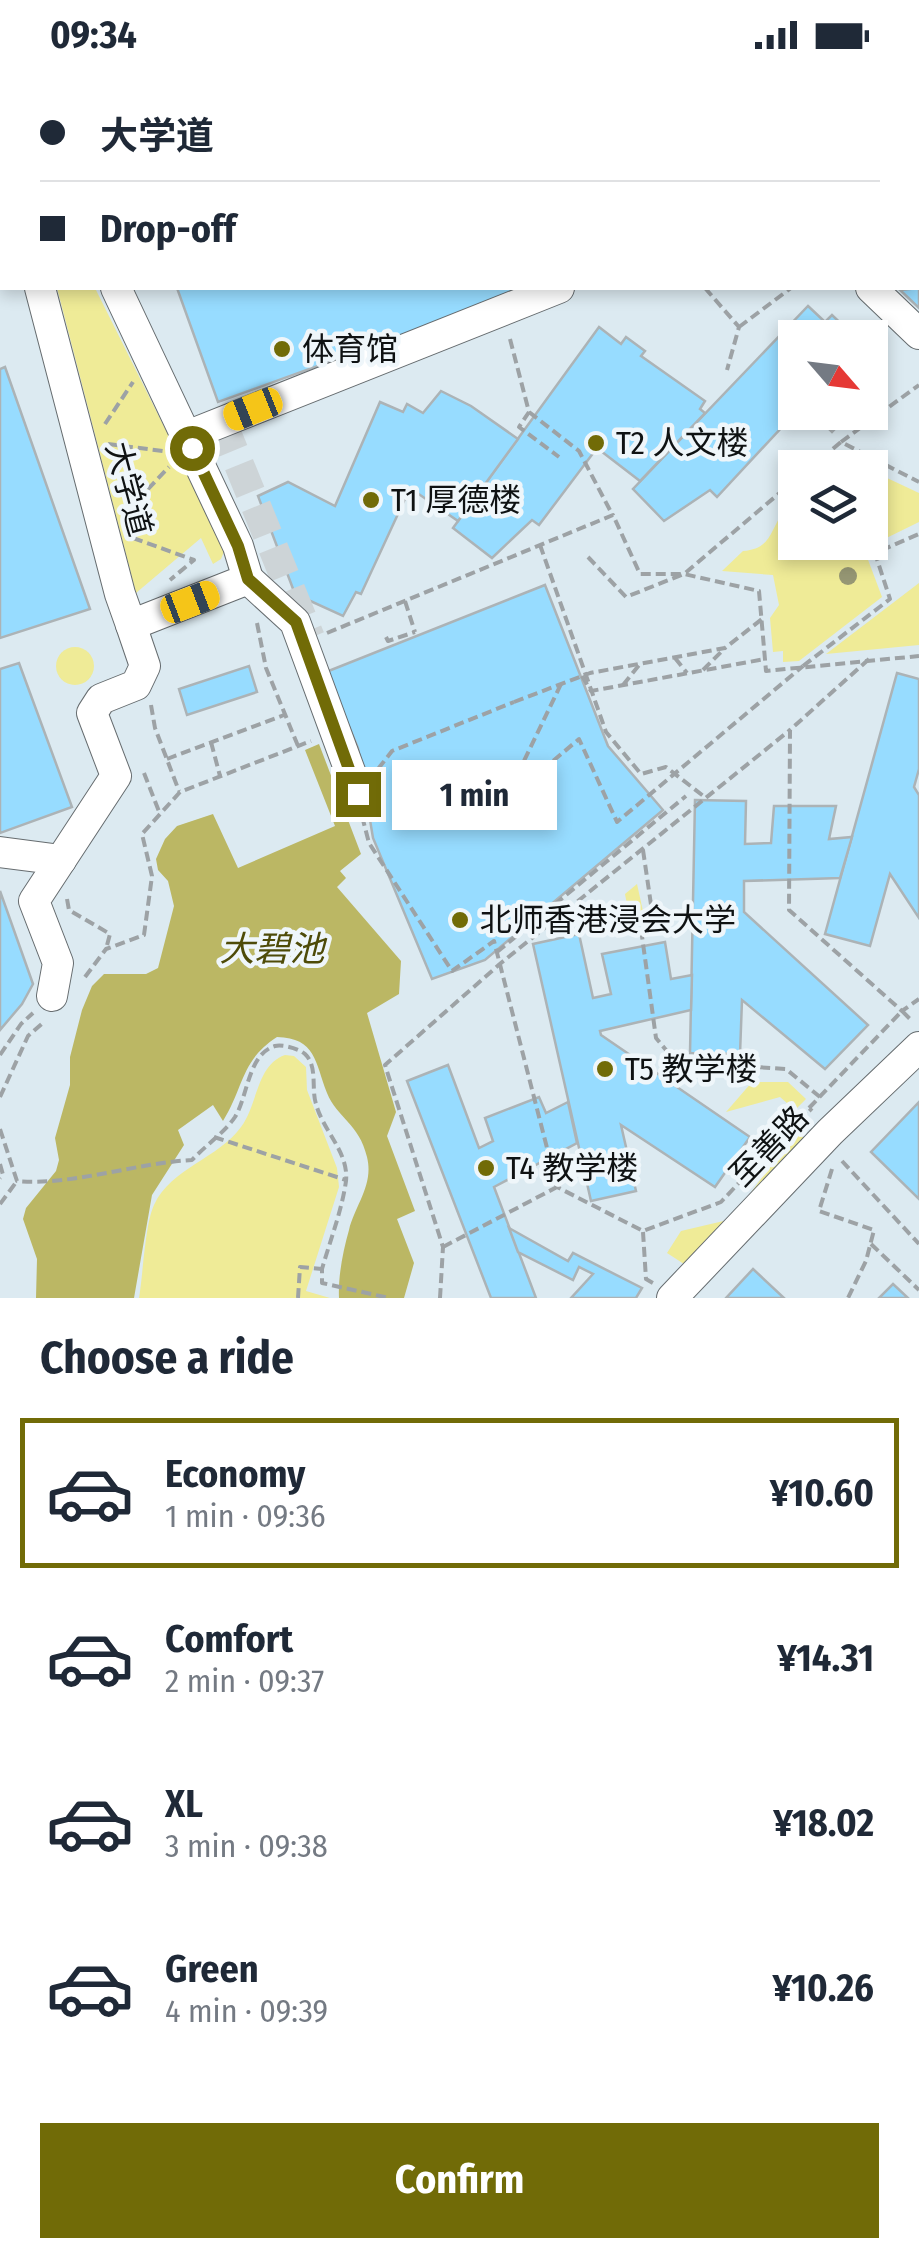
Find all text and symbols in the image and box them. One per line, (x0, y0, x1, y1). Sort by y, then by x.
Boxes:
text: 09:34 (50, 12, 137, 58)
text: 大学道 (100, 113, 214, 159)
text: Drop-off (100, 206, 236, 252)
north arrow (778, 320, 888, 430)
map controls (778, 320, 888, 560)
place label: 体育馆 (302, 330, 398, 368)
marker: 体育馆 (271, 338, 293, 360)
car (220, 384, 286, 434)
place label: T2 人文楼 (616, 424, 748, 462)
route start (170, 426, 215, 471)
marker: T2 人文楼 (585, 432, 607, 454)
street label: 大学道 (98, 438, 160, 540)
button: layers (778, 450, 888, 560)
place label: T1 厚德楼 (391, 481, 521, 519)
marker: T1 厚德楼 (360, 489, 382, 511)
car (157, 577, 223, 627)
callout: 1 min (393, 759, 558, 829)
route end (336, 772, 381, 817)
text: 1 min (440, 776, 509, 814)
place label: 北师香港浸会大学 (480, 901, 736, 939)
marker: 北师香港浸会大学 (449, 909, 471, 931)
water label: 大碧池 (219, 928, 327, 970)
place label: T5 教学楼 (625, 1050, 757, 1088)
marker: T5 教学楼 (594, 1058, 616, 1080)
street label: 至善路 (722, 1098, 816, 1194)
place label: T4 教学楼 (506, 1149, 638, 1187)
marker: T4 教学楼 (475, 1157, 497, 1179)
text: Choose a ride (40, 1331, 294, 1385)
icon: car (45, 1448, 135, 1538)
text: Economy (165, 1451, 305, 1497)
text: ¥10.60 (770, 1470, 874, 1516)
text: 1 min · 09:36 (165, 1497, 326, 1535)
icon: car (45, 1613, 135, 1703)
text: Comfort (165, 1616, 293, 1662)
text: ¥14.31 (777, 1635, 874, 1681)
text: 2 min · 09:37 (165, 1662, 324, 1700)
icon: car (45, 1778, 135, 1868)
text: XL (165, 1781, 203, 1827)
text: ¥18.02 (773, 1800, 874, 1846)
text: 3 min · 09:38 (165, 1827, 328, 1865)
icon: car (45, 1943, 135, 2033)
text: Green (165, 1946, 259, 1992)
text: ¥10.26 (773, 1965, 874, 2011)
text: 4 min · 09:39 (165, 1992, 328, 2030)
button: Confirm (40, 2123, 879, 2238)

